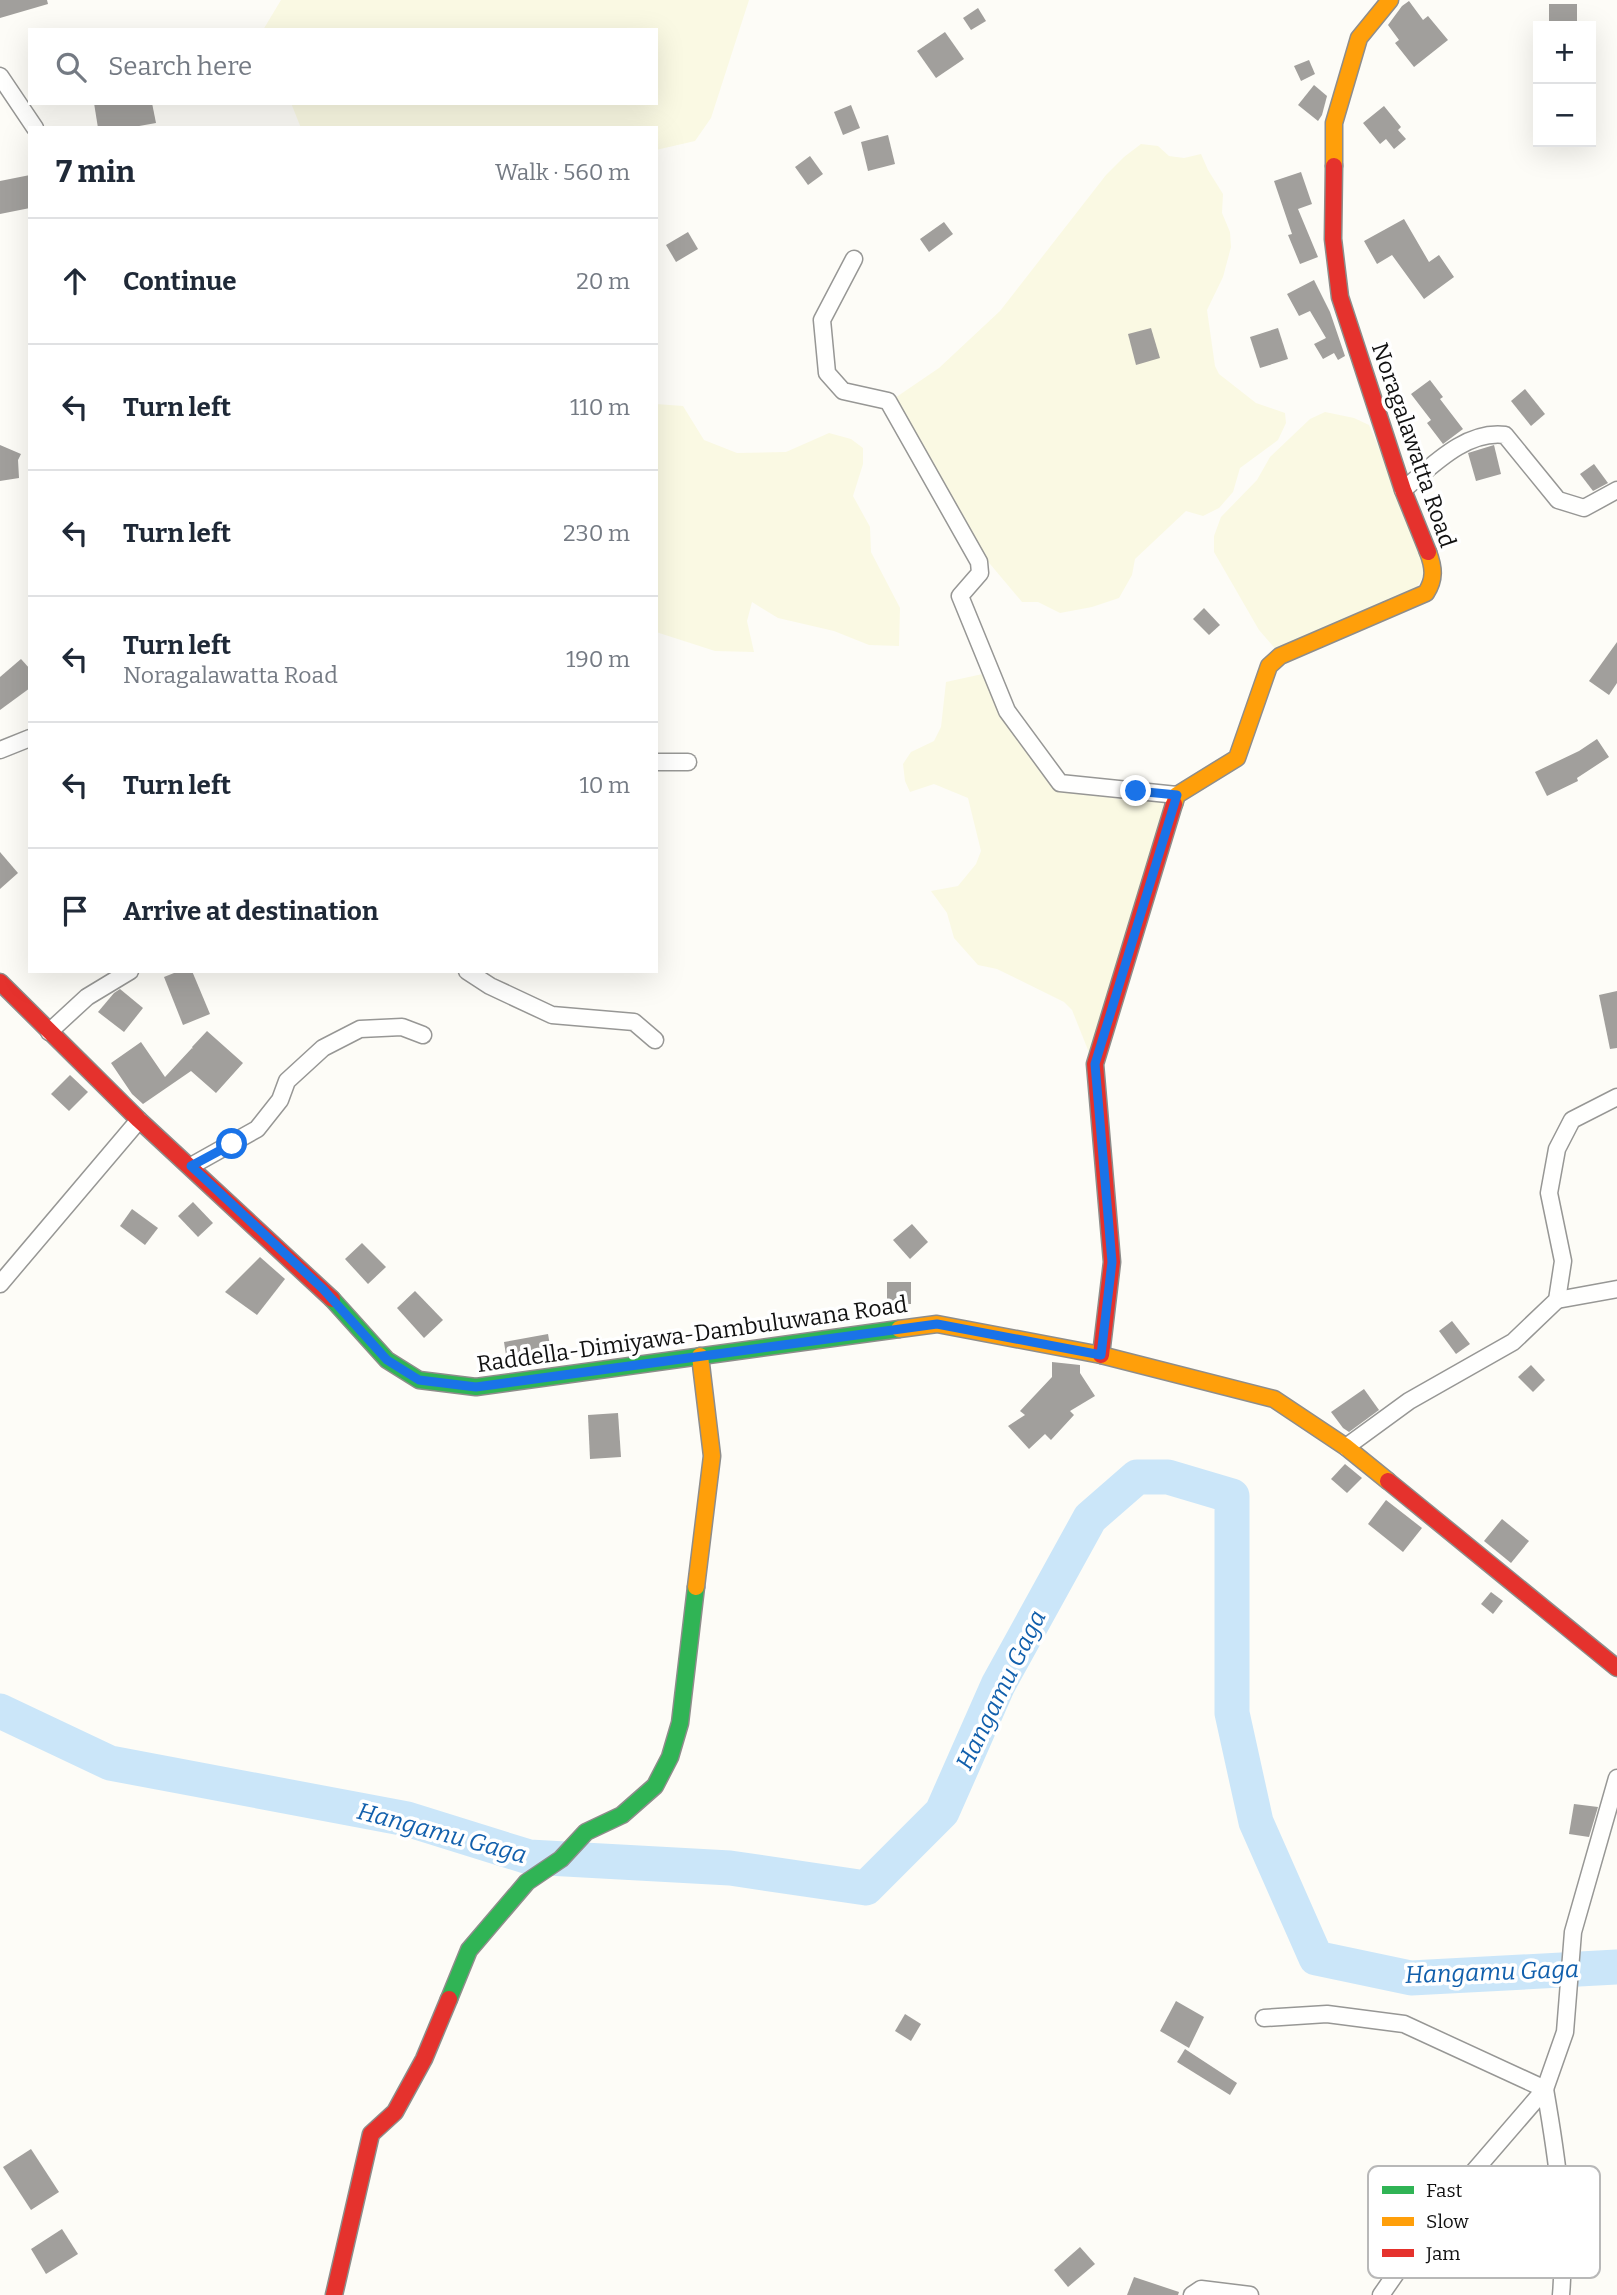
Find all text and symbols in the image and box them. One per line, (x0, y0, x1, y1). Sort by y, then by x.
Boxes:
map controls (1533, 21, 1596, 147)
button: + (1533, 21, 1596, 84)
search box (28, 28, 658, 105)
icon: search (52, 48, 90, 86)
text: Search here (108, 51, 252, 82)
button: − (1533, 84, 1596, 147)
text: 7 min (56, 154, 135, 190)
text: Walk · 560 m (495, 158, 630, 186)
icon: ahead (56, 262, 94, 300)
text: Continue (123, 266, 237, 297)
text: 20 m (576, 267, 630, 295)
street label: Noragalawatta Road (1366, 339, 1462, 551)
icon: left (56, 388, 94, 426)
text: Turn left (123, 392, 231, 423)
text: 110 m (570, 393, 630, 421)
icon: left (56, 514, 94, 552)
text: Turn left (123, 518, 231, 549)
text: 230 m (563, 519, 630, 547)
text: Turn left (123, 630, 231, 661)
icon: left (56, 640, 94, 678)
text: 190 m (566, 645, 630, 673)
text: Noragalawatta Road (123, 661, 338, 689)
icon: left (56, 766, 94, 804)
text: Turn left (123, 770, 231, 801)
text: 10 m (579, 771, 630, 799)
route end (1120, 775, 1151, 806)
icon: arrive (56, 892, 94, 930)
text: Arrive at destination (123, 896, 378, 927)
route start (216, 1128, 247, 1159)
street label: Raddella-Dimiyawa-Dambuluwana Road (475, 1290, 909, 1378)
water label: Hangamu Gaga (950, 1606, 1052, 1774)
water label: Hangamu Gaga (354, 1797, 530, 1869)
water label: Hangamu Gaga (1404, 1955, 1580, 1989)
legend (1368, 2166, 1600, 2278)
text: Fast (1426, 2179, 1463, 2202)
text: Slow (1426, 2210, 1469, 2233)
text: Jam (1425, 2242, 1460, 2265)

